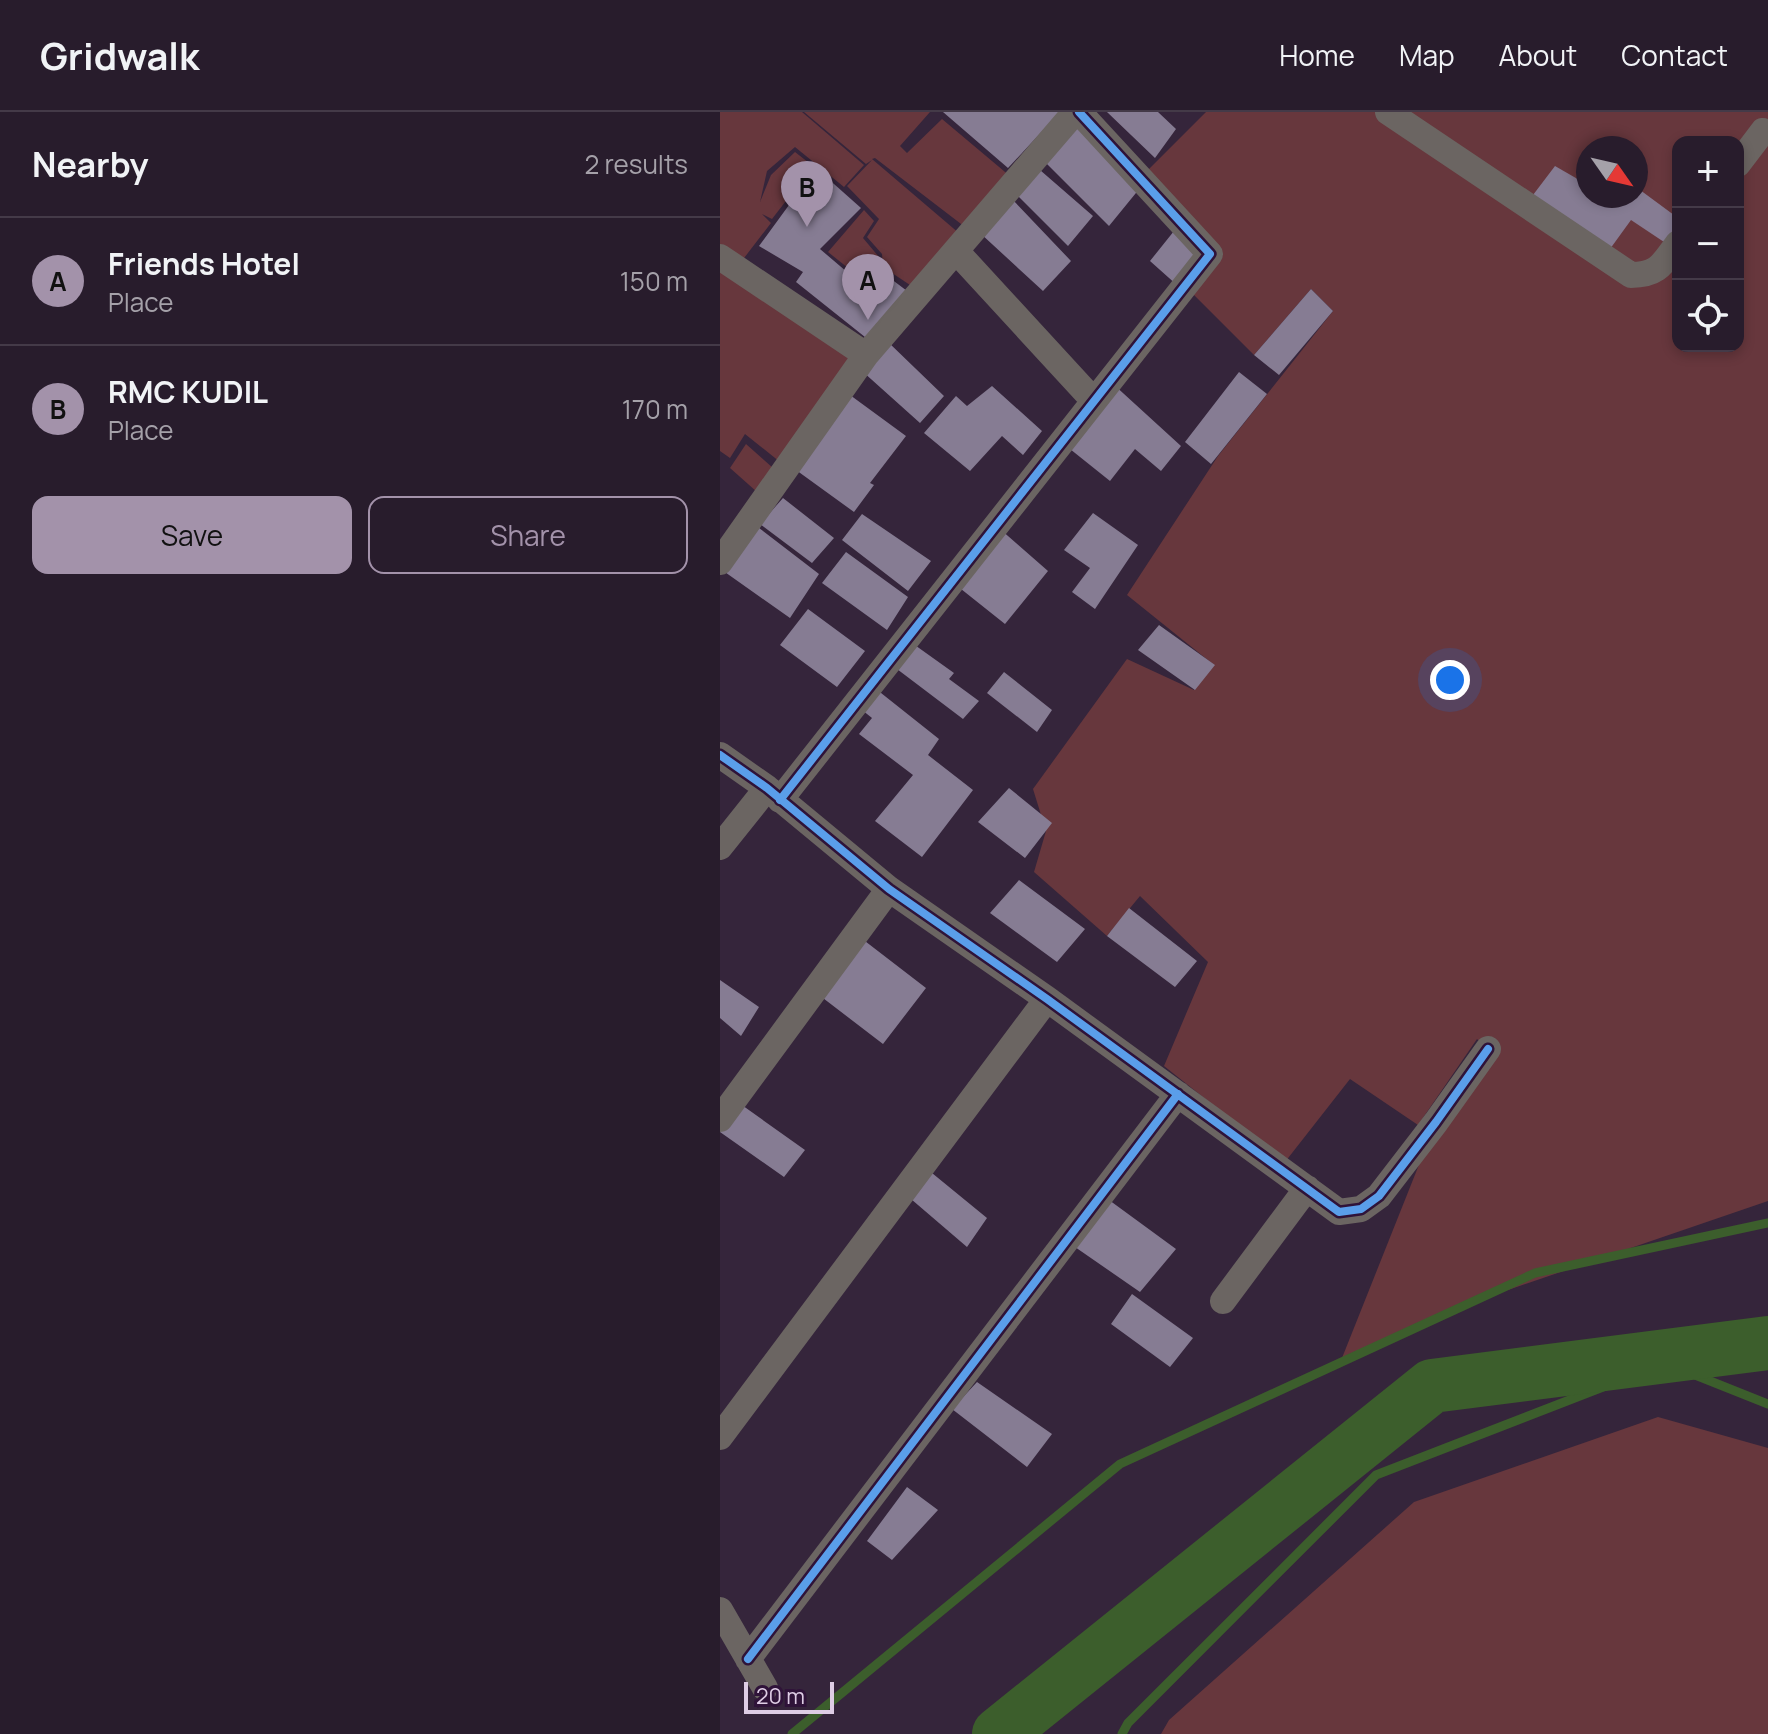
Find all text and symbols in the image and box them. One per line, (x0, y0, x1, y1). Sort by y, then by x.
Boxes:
text: Gridwalk (40, 29, 199, 81)
text: Home (1279, 36, 1355, 74)
text: Map (1399, 36, 1455, 74)
text: About (1499, 36, 1577, 74)
text: Contact (1621, 36, 1728, 74)
north arrow (1576, 136, 1648, 208)
map controls (1672, 136, 1744, 352)
button: + (1672, 136, 1744, 208)
text: Nearby (32, 141, 148, 187)
text: 2 results (584, 146, 688, 182)
pin: B (781, 161, 833, 227)
button: − (1672, 208, 1744, 280)
text: Friends Hotel (108, 243, 300, 284)
pin: A (842, 254, 894, 320)
text: A (49, 263, 67, 299)
text: 150 m (620, 263, 688, 299)
button: locate (1672, 280, 1744, 352)
text: Place (108, 284, 173, 320)
text: RMC KUDIL (108, 371, 268, 412)
text: B (50, 391, 66, 427)
text: 170 m (622, 391, 688, 427)
text: Place (108, 412, 173, 448)
button: Save (32, 496, 352, 574)
button: Share (368, 496, 688, 574)
your location (1430, 660, 1470, 700)
scale bar (744, 1678, 834, 1714)
text: 20 m (756, 1681, 805, 1711)

